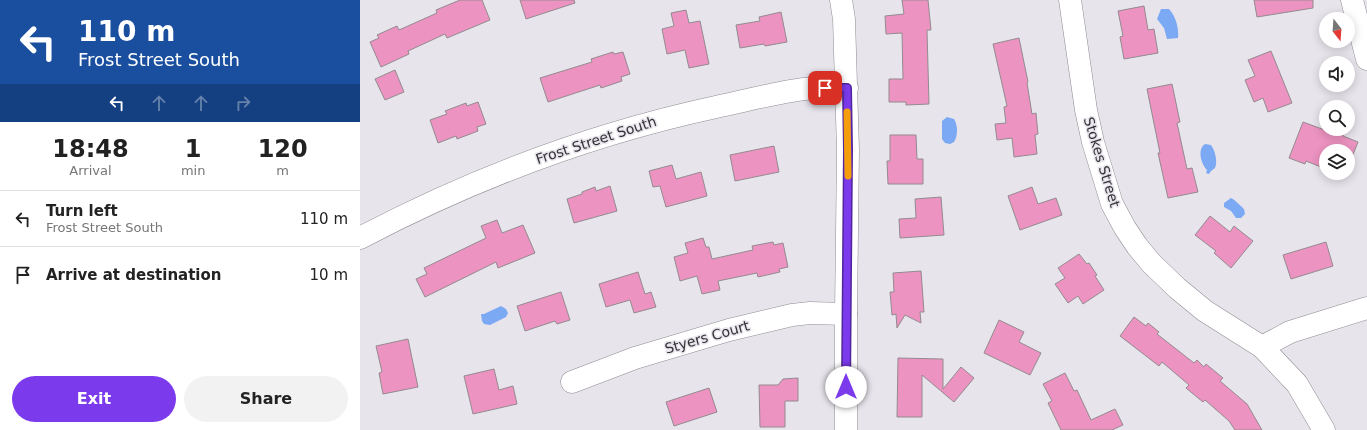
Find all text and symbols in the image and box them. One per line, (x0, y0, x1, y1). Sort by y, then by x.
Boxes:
north arrow (1319, 12, 1355, 48)
map controls (1319, 12, 1355, 180)
text: 110 m (78, 15, 175, 48)
icon: left (12, 16, 64, 68)
text: Frost Street South (78, 49, 240, 70)
button: sound (1319, 56, 1355, 92)
pin (808, 71, 842, 105)
icon: arrive (814, 77, 836, 99)
icon: left (106, 92, 128, 114)
icon: ahead (148, 92, 170, 114)
icon: ahead (190, 92, 212, 114)
icon: right (232, 92, 254, 114)
button: search (1319, 100, 1355, 136)
street label: Frost Street South (534, 113, 658, 167)
street label: Stokes Street (1081, 115, 1123, 210)
text: 18:48 (52, 135, 129, 163)
text: 1 (185, 135, 201, 163)
text: 120 (258, 135, 308, 163)
button: layers (1319, 144, 1355, 180)
text: Arrival (69, 163, 112, 178)
text: min (181, 163, 205, 178)
text: m (276, 163, 289, 178)
text: Turn left (46, 202, 118, 220)
icon: left (12, 208, 34, 230)
text: 110 m (300, 210, 348, 228)
text: Frost Street South (46, 220, 163, 235)
icon: arrive (12, 264, 34, 286)
text: Arrive at destination (46, 266, 221, 284)
text: 10 m (310, 266, 348, 284)
street label: Styers Court (663, 317, 752, 357)
position arrow (825, 366, 867, 408)
button: Exit (12, 376, 176, 422)
button: Share (184, 376, 348, 422)

